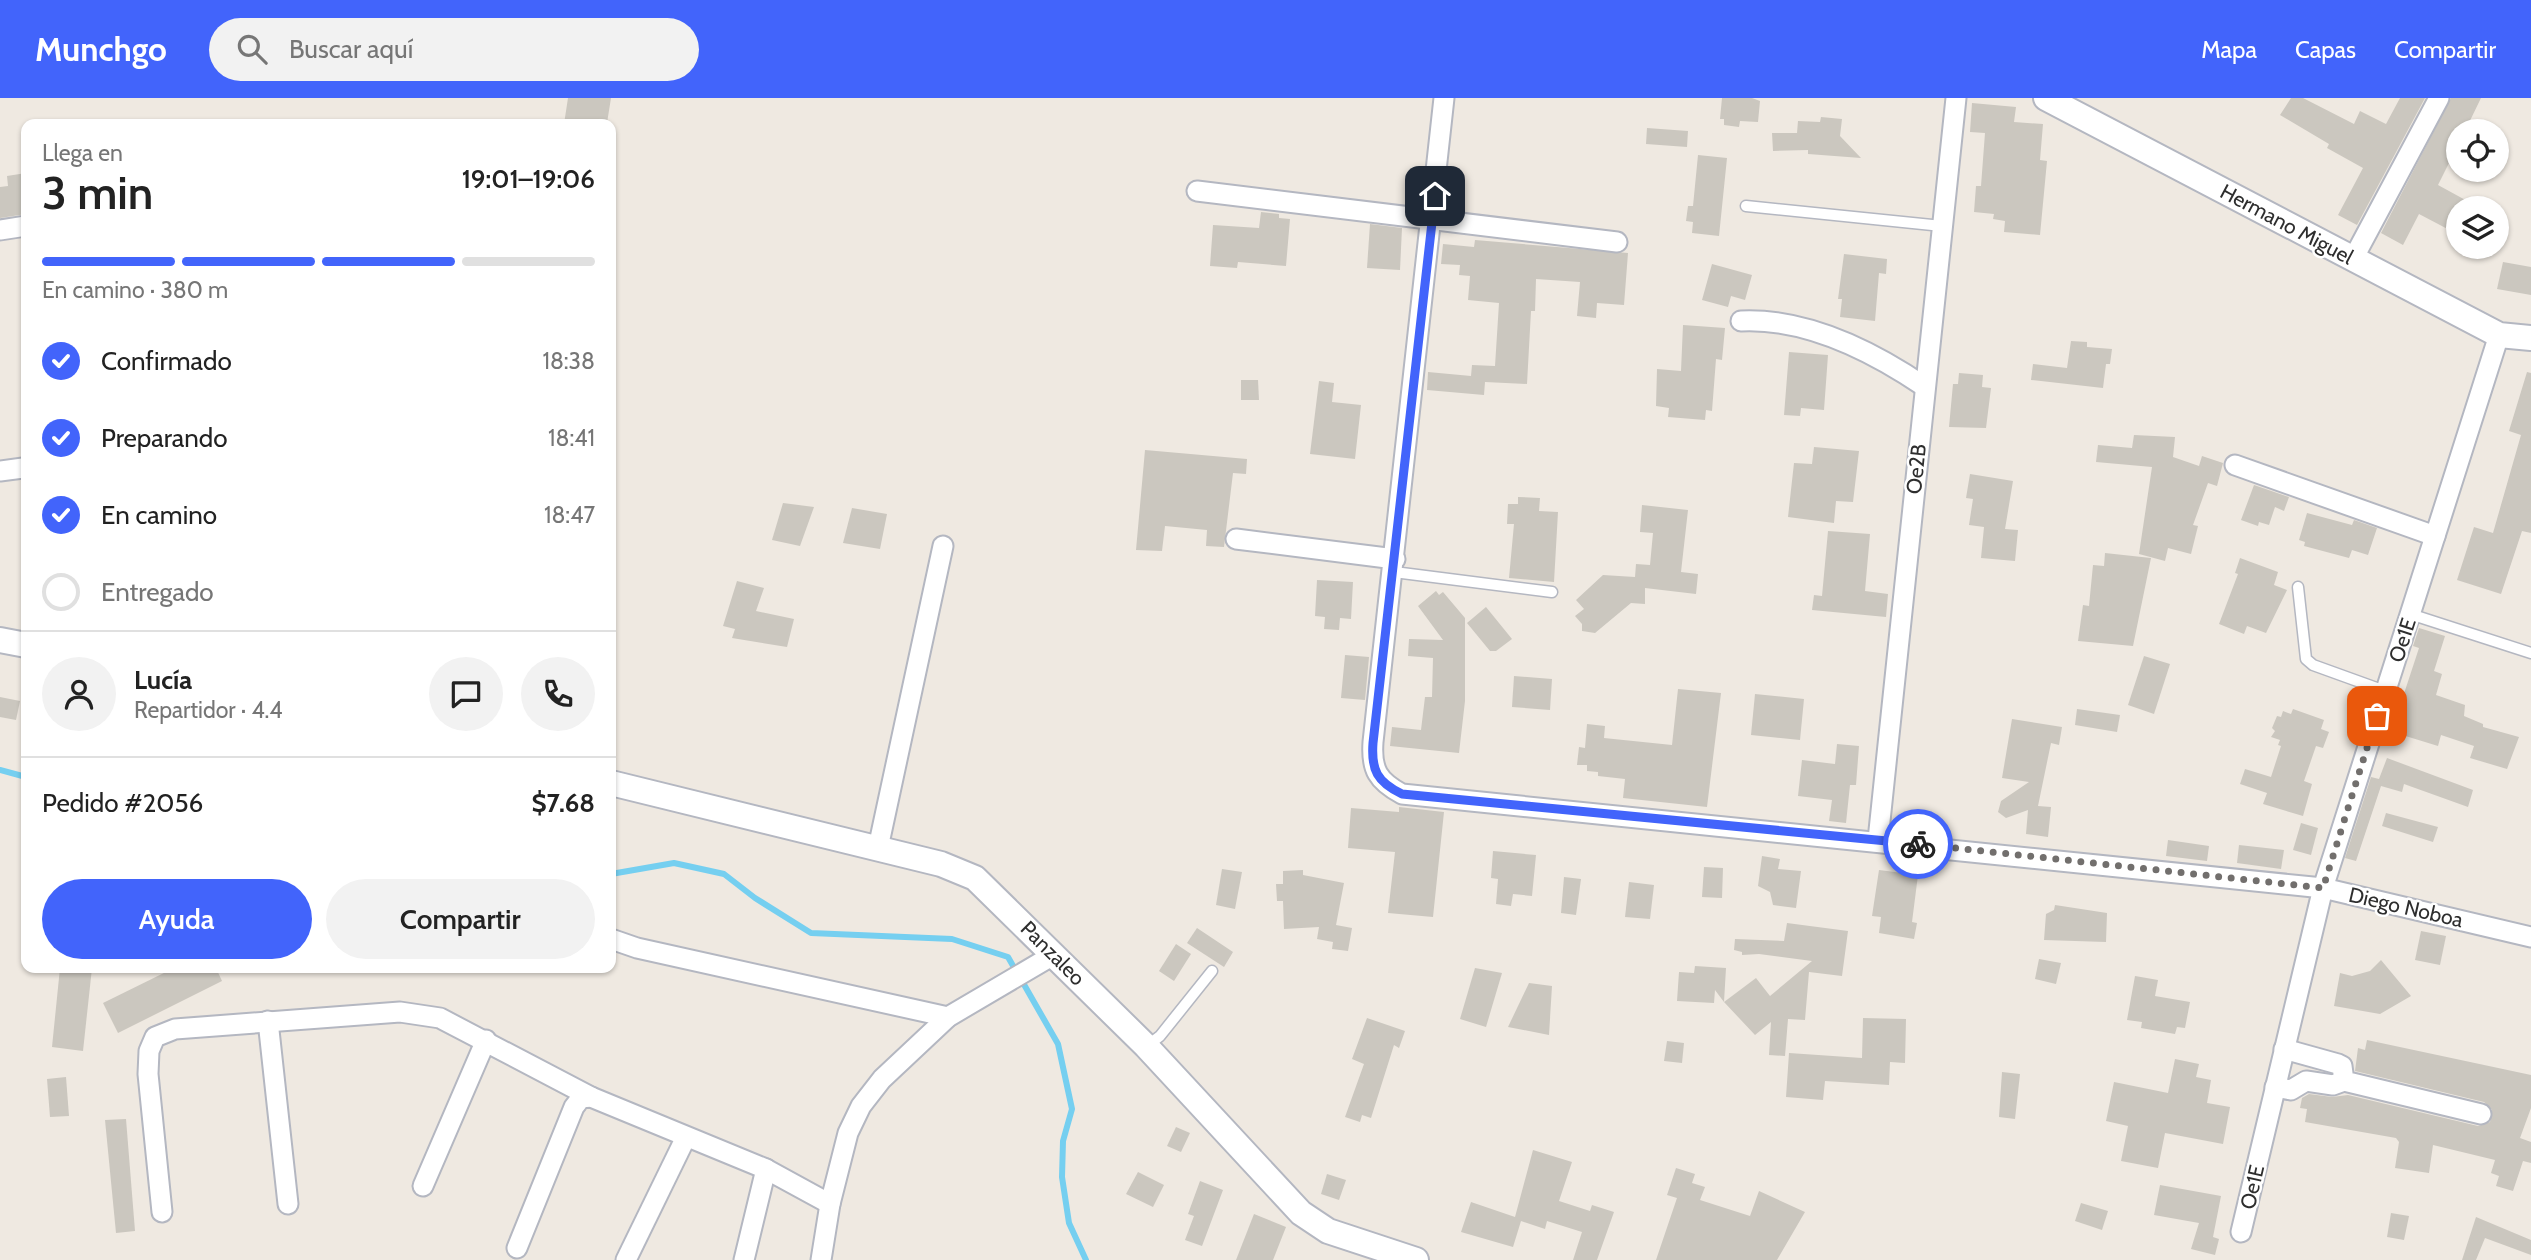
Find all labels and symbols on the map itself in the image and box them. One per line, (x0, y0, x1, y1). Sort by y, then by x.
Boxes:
pin (1405, 166, 1465, 226)
street label: Hermano Miguel (2216, 178, 2358, 270)
street label: Oe2B (1901, 443, 1931, 495)
street label: Oe1E (2383, 615, 2421, 665)
pin (2347, 686, 2407, 746)
courier (1883, 809, 1953, 879)
street label: Diego Noboa (2346, 882, 2466, 932)
street label: Panzaleo (1016, 916, 1090, 990)
street label: Oe1E (2235, 1162, 2269, 1212)

